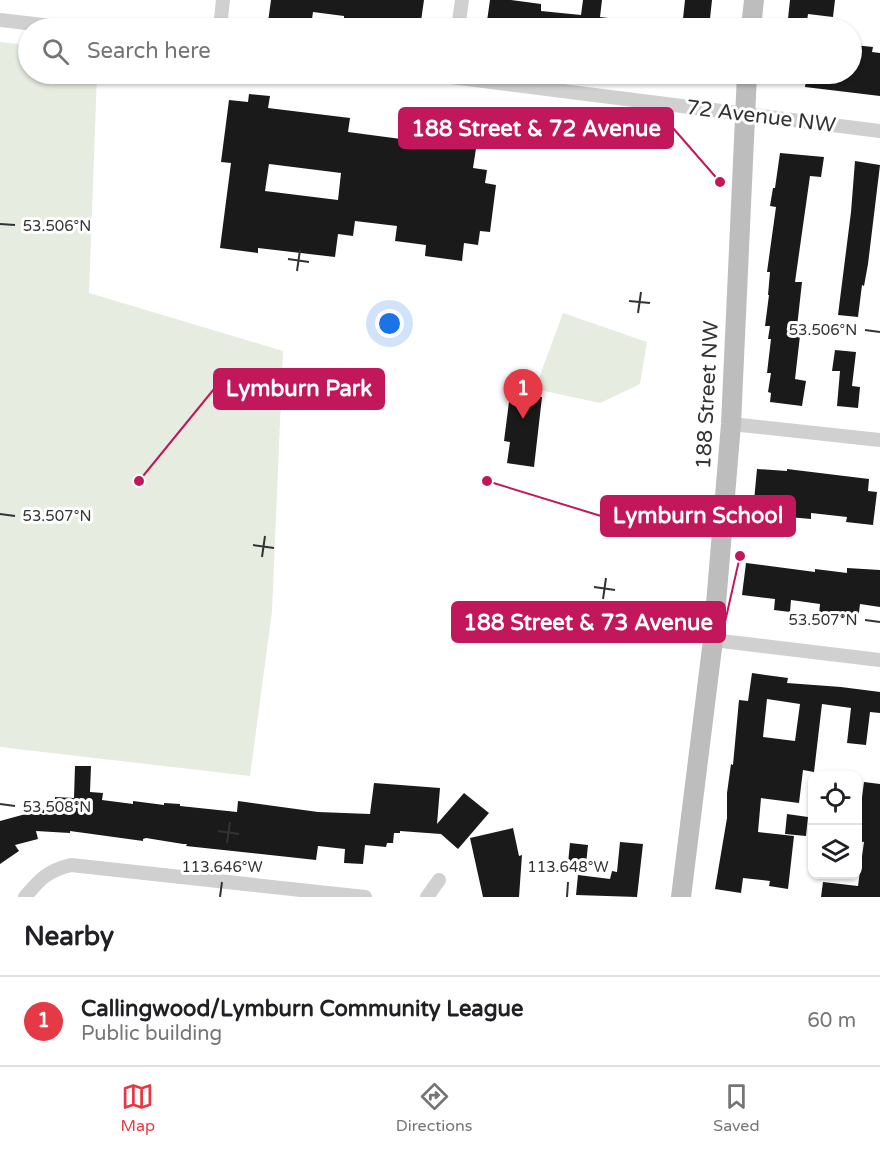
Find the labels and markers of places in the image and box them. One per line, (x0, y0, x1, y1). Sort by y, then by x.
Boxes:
callout: 188 Street & 72 Avenue (399, 108, 673, 148)
callout: Lymburn Park (214, 369, 384, 409)
pin: 1 (504, 370, 542, 419)
callout: Lymburn School (601, 496, 795, 536)
callout: 188 Street & 73 Avenue (452, 602, 725, 642)

